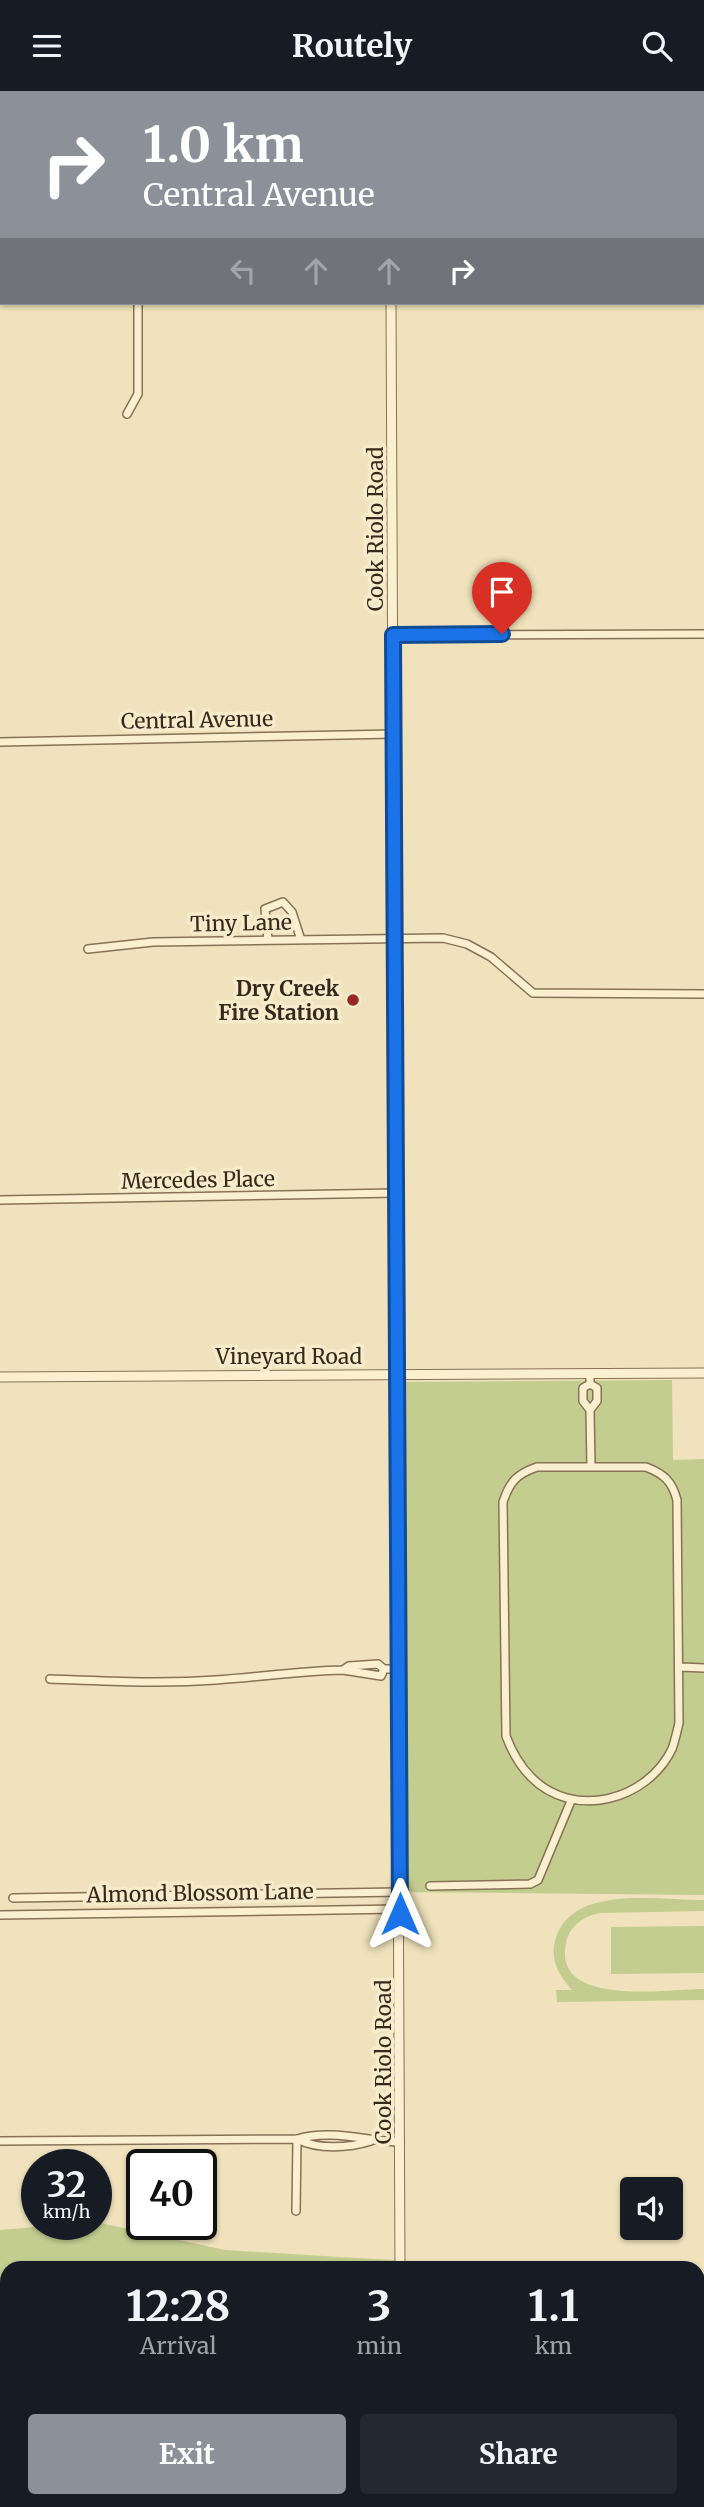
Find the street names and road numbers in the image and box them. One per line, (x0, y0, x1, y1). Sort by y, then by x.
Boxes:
street label: Cook Riolo Road (362, 446, 389, 611)
street label: Central Avenue (121, 705, 273, 735)
street label: Tiny Lane (190, 909, 292, 937)
street label: Mercedes Place (121, 1165, 275, 1195)
street label: Vineyard Road (215, 1343, 362, 1370)
street label: Almond Blossom Lane (85, 1878, 314, 1908)
street label: Cook Riolo Road (370, 1979, 397, 2144)

